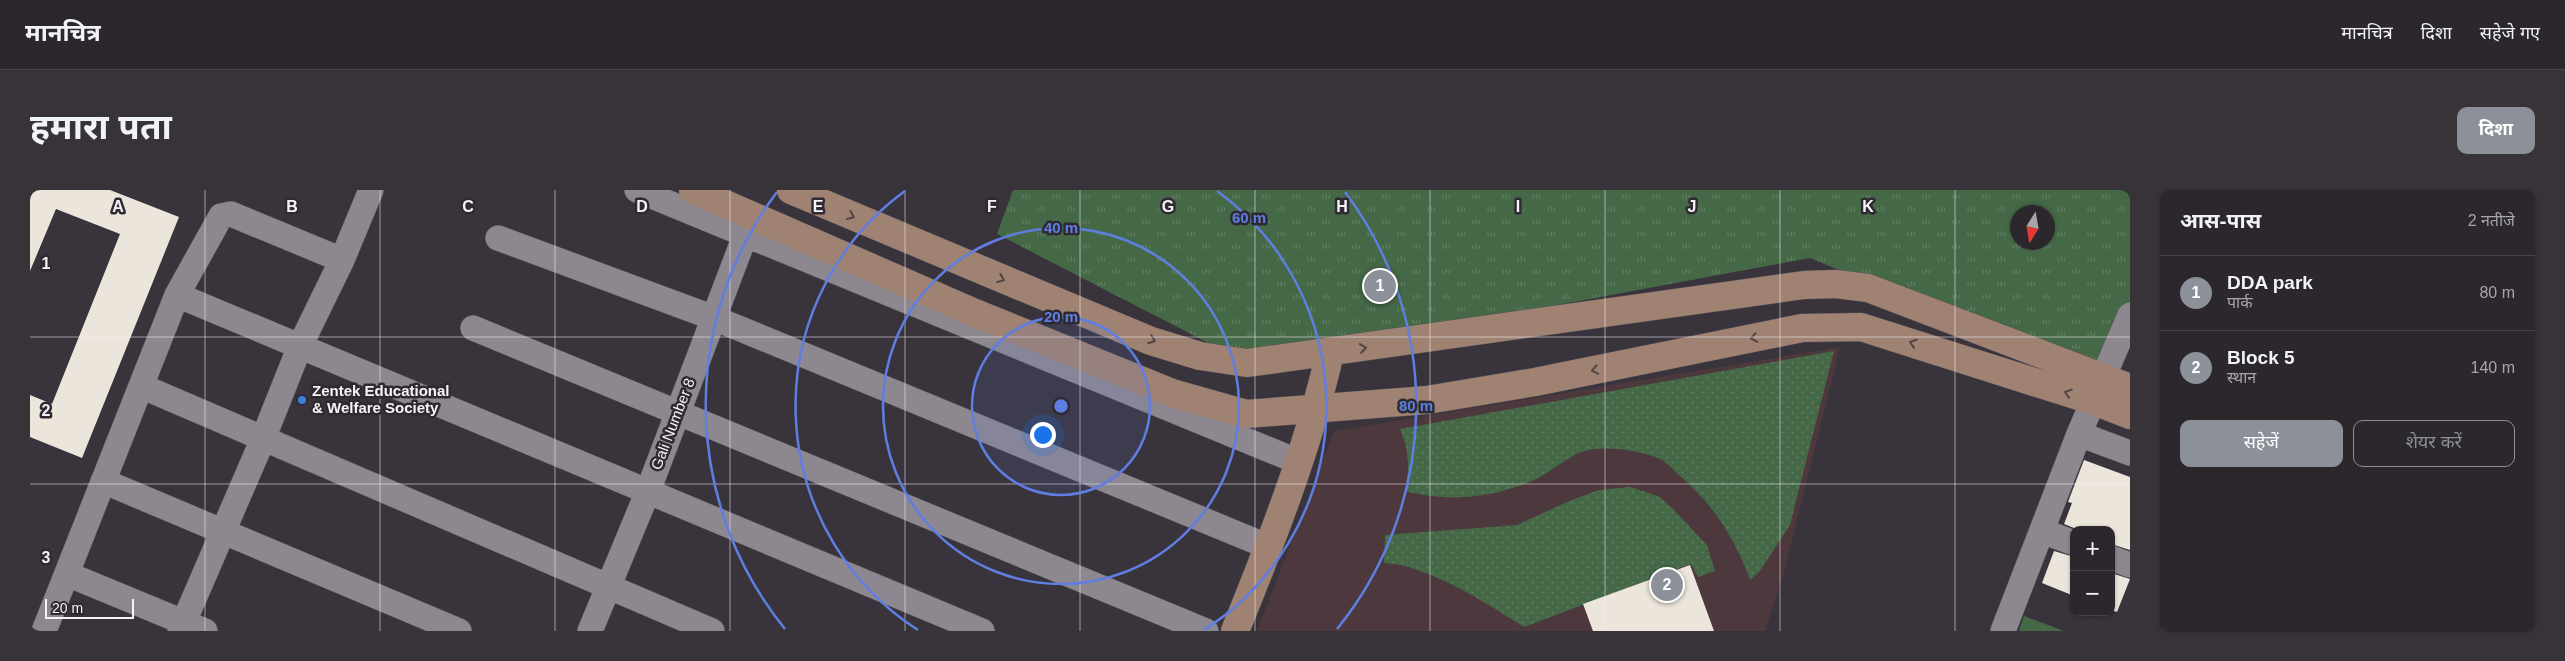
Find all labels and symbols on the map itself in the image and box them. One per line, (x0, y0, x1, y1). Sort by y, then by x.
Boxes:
text: A (112, 198, 124, 215)
text: B (286, 198, 298, 215)
text: C (462, 198, 474, 215)
text: D (636, 198, 648, 215)
text: E (813, 198, 824, 215)
text: F (987, 198, 997, 215)
text: G (1162, 198, 1174, 215)
text: H (1336, 198, 1348, 215)
text: I (1516, 198, 1520, 215)
text: J (1688, 198, 1696, 215)
text: K (1862, 198, 1874, 215)
north arrow (2010, 205, 2055, 250)
text: 60 m (1232, 209, 1266, 226)
one-way arrow (846, 210, 855, 220)
text: 40 m (1044, 219, 1078, 236)
text: 1 (42, 255, 51, 272)
pin: 1 (1364, 267, 1396, 305)
one-way arrow (996, 273, 1005, 284)
text: 20 m (1044, 308, 1078, 325)
one-way arrow (1750, 332, 1758, 343)
one-way arrow (1147, 335, 1155, 345)
one-way arrow (1909, 339, 1917, 349)
one-way arrow (1358, 344, 1367, 354)
one-way arrow (1590, 364, 1599, 375)
street label: Gali Number 8 (647, 376, 698, 472)
place label: Zentek Educational & Welfare Society (312, 382, 450, 416)
one-way arrow (2064, 388, 2072, 398)
marker: Zentek Educational & Welfare Society (296, 394, 308, 406)
centre of rings (1052, 397, 1070, 415)
text: 80 m (1399, 397, 1433, 414)
text: 2 (42, 402, 51, 419)
your location (1030, 422, 1056, 448)
text: 3 (42, 549, 51, 566)
pin: 2 (1651, 566, 1683, 604)
scale bar (45, 596, 134, 619)

